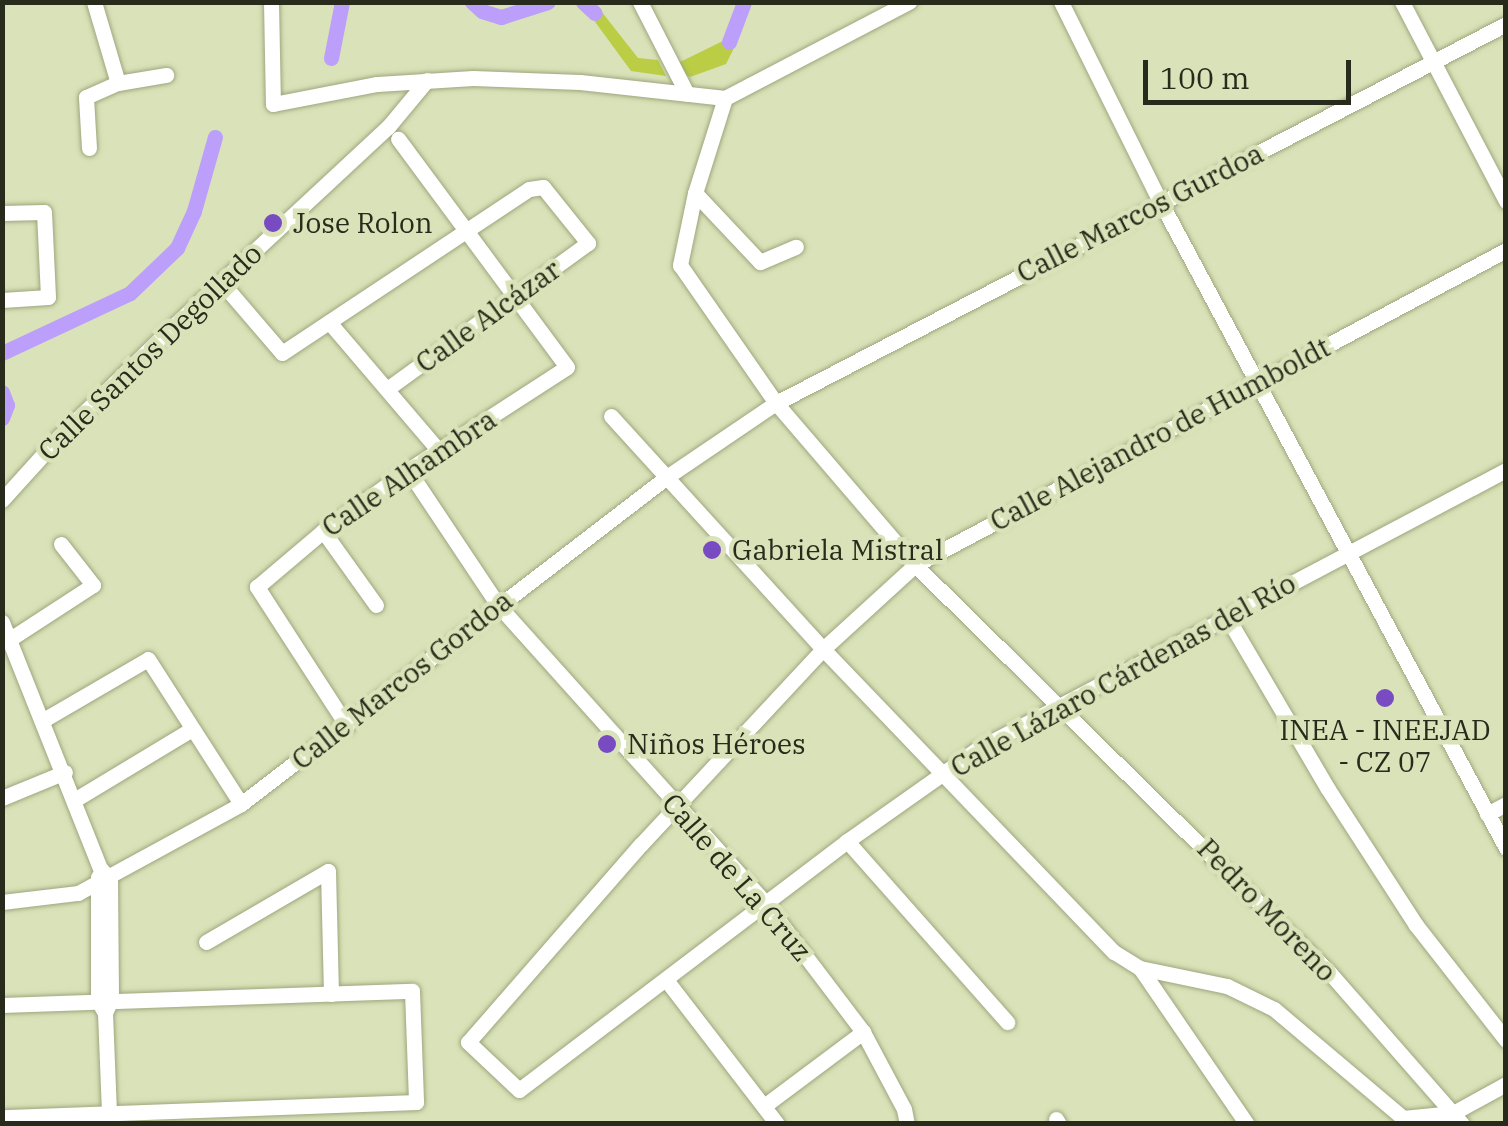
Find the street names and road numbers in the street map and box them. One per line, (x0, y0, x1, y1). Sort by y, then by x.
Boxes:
street label: Calle Marcos Gurdoa (1011, 136, 1269, 290)
street label: Calle Santos Degollado (31, 237, 269, 467)
street label: Calle Alcázar (409, 252, 567, 380)
street label: Calle Alejandro de Humboldt (984, 330, 1336, 538)
street label: Calle Alhambra (316, 402, 502, 544)
street label: Calle Lázaro Cárdenas del Río (945, 566, 1301, 784)
street label: Calle Marcos Gordoa (285, 583, 519, 777)
street label: Calle de La Cruz (655, 786, 819, 968)
street label: Pedro Moreno (1191, 832, 1343, 988)

